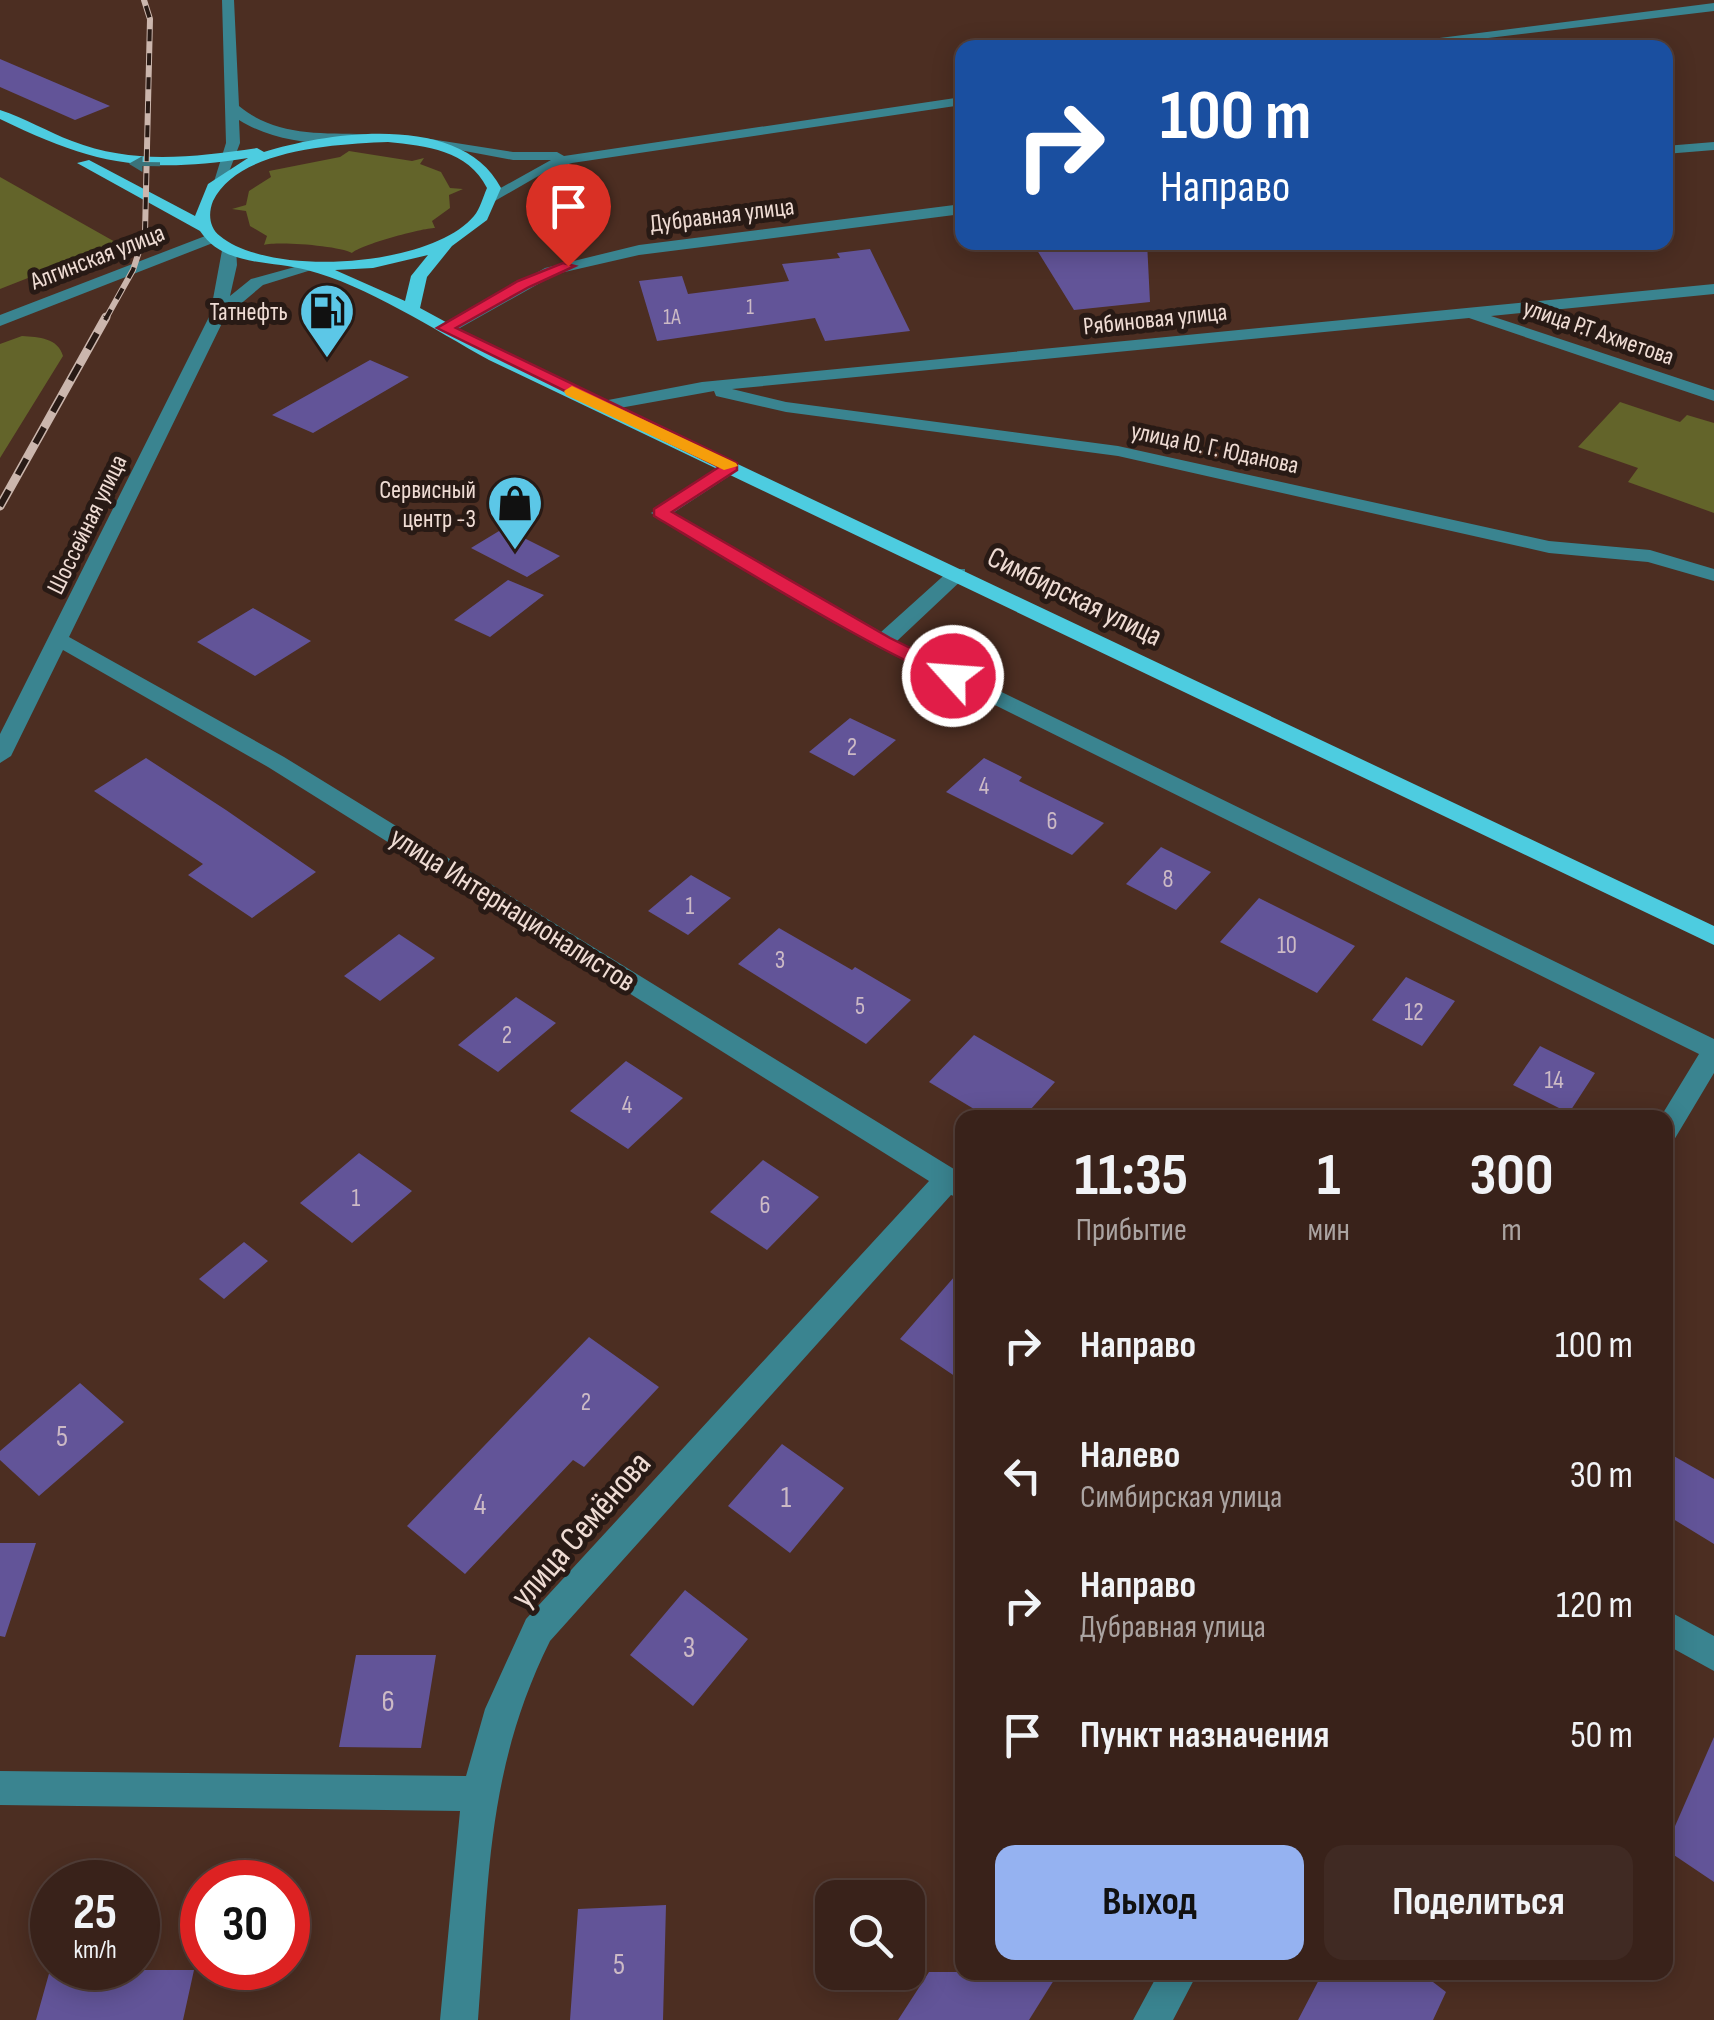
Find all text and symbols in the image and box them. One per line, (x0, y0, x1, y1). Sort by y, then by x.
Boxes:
text: 100 m (1160, 75, 1311, 159)
icon: right (995, 80, 1125, 210)
one-way arrow (129, 156, 160, 172)
text: Направо (1160, 160, 1290, 215)
pin (526, 164, 611, 267)
icon: arrive (541, 179, 596, 234)
street label: Дубравная улица (648, 191, 796, 240)
street label: Алгинская улица (25, 218, 169, 298)
fuel station icon: Татнефть (297, 281, 357, 360)
street label: улица Р.Т Ахметова (1519, 292, 1678, 373)
house number: 1 (746, 294, 754, 321)
place label: Татнефть (210, 297, 288, 328)
street label: Рябиновая улица (1082, 297, 1229, 342)
house number: 1А (663, 304, 681, 331)
street label: улица Ю. Г. Юданова (1128, 416, 1301, 481)
street label: Шоссейная улица (40, 450, 134, 599)
shop icon: Сервисный центр -3 (485, 473, 545, 552)
place label: Сервисный центр -3 (379, 475, 476, 535)
street label: Симбирская улица (981, 539, 1168, 655)
position arrow (901, 624, 1005, 728)
house number: 2 (847, 732, 857, 763)
house number: 4 (979, 771, 989, 802)
house number: 6 (1047, 806, 1057, 837)
street label: улица Интернационалистов (383, 820, 642, 1000)
house number: 8 (1163, 864, 1173, 895)
house number: 1 (686, 891, 695, 922)
house number: 10 (1277, 930, 1297, 961)
house number: 3 (775, 945, 785, 976)
house number: 5 (855, 991, 865, 1022)
house number: 12 (1404, 997, 1424, 1028)
house number: 2 (502, 1020, 512, 1051)
house number: 14 (1544, 1065, 1564, 1096)
house number: 4 (622, 1090, 632, 1121)
text: 11:35 (1074, 1140, 1188, 1212)
text: 1 (1317, 1140, 1341, 1212)
text: 300 (1469, 1140, 1553, 1212)
house number: 1 (352, 1183, 361, 1214)
house number: 6 (760, 1190, 770, 1221)
text: Прибытие (1076, 1211, 1187, 1250)
text: мин (1308, 1211, 1350, 1250)
text: m (1501, 1211, 1522, 1250)
icon: right (995, 1318, 1050, 1373)
text: Направо (1080, 1323, 1196, 1368)
text: 100 m (1555, 1323, 1633, 1368)
house number: 2 (581, 1387, 591, 1418)
house number: 5 (56, 1419, 68, 1455)
text: Налево (1080, 1433, 1180, 1478)
street label: улица Семёнова (502, 1443, 661, 1617)
icon: left (995, 1448, 1050, 1503)
text: 30 m (1570, 1453, 1633, 1498)
text: Симбирская улица (1080, 1478, 1282, 1517)
house number: 1 (781, 1480, 792, 1516)
house number: 4 (474, 1487, 486, 1523)
text: Направо (1080, 1563, 1196, 1608)
icon: right (995, 1578, 1050, 1633)
text: 120 m (1556, 1583, 1633, 1628)
text: Дубравная улица (1080, 1608, 1266, 1647)
house number: 3 (683, 1630, 695, 1666)
house number: 6 (381, 1684, 395, 1720)
icon: arrive (995, 1708, 1050, 1763)
text: Пункт назначения (1080, 1713, 1329, 1758)
text: 50 m (1570, 1713, 1633, 1758)
button: Выход (995, 1845, 1304, 1960)
button: Поделиться (1324, 1845, 1633, 1960)
speed limit sign: 30 (180, 1860, 310, 1990)
map controls (815, 1880, 925, 1990)
button: search (815, 1880, 925, 1990)
text: 25 (73, 1883, 117, 1943)
text: km/h (73, 1935, 117, 1966)
house number: 5 (613, 1947, 625, 1983)

